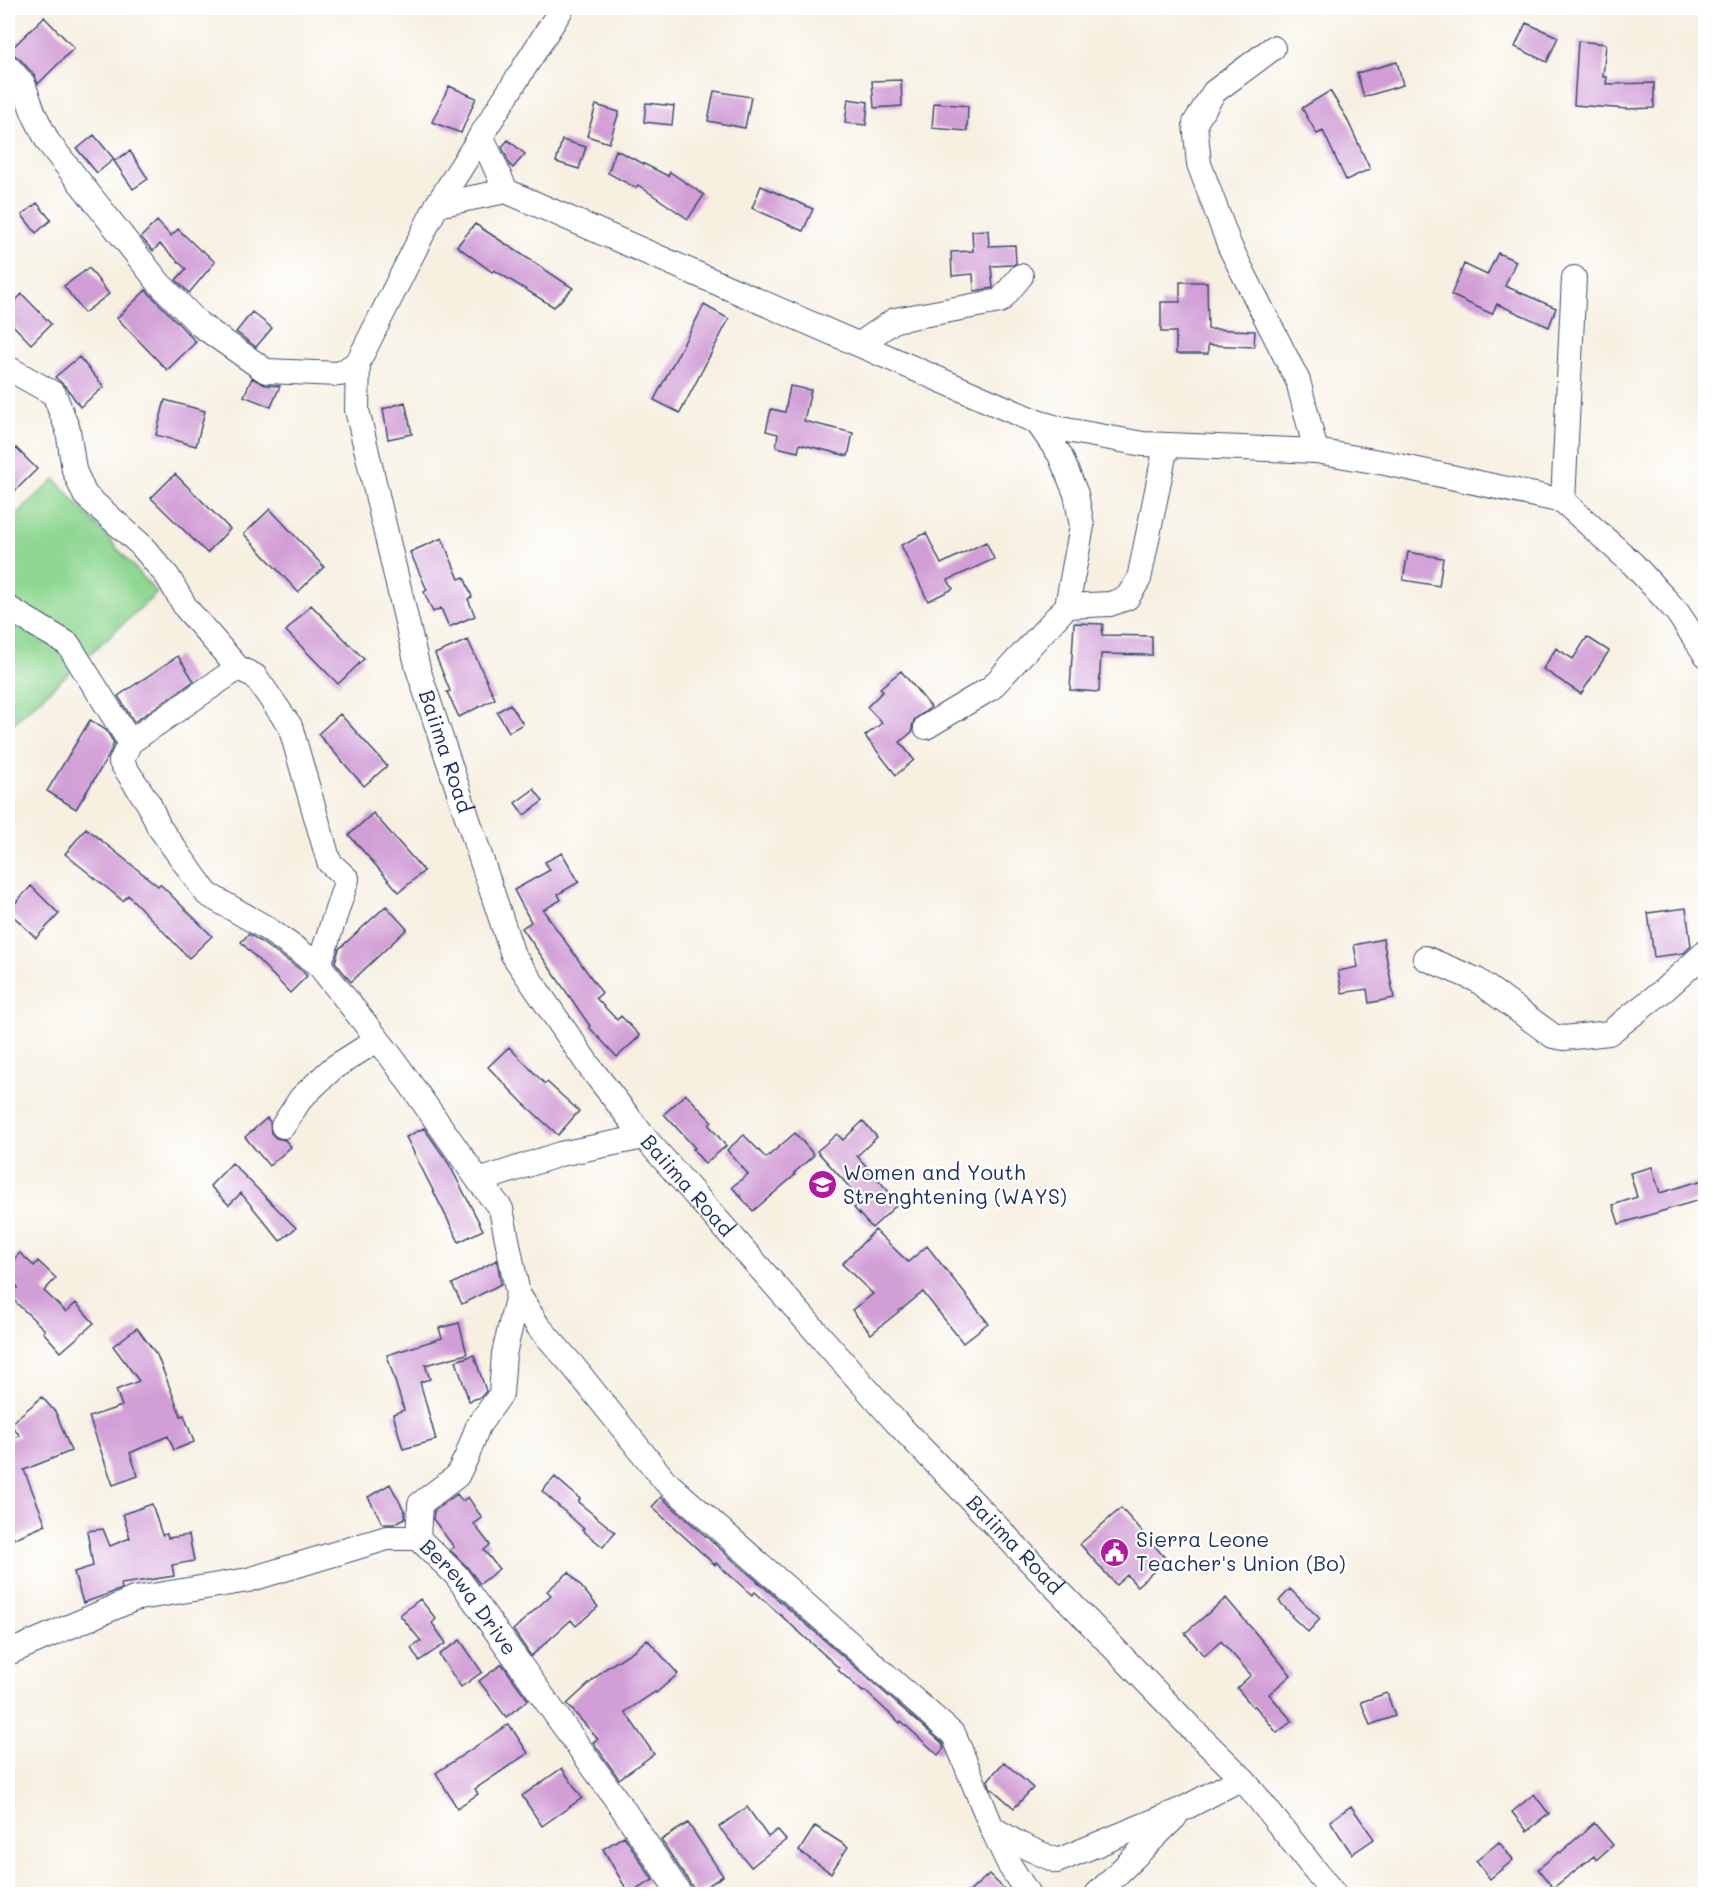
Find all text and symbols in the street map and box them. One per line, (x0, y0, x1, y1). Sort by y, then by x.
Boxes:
street label: Baiima Road (414, 686, 480, 816)
street label: Baiima Road (636, 1128, 741, 1242)
place label: Women and Youth Strenghtening (WAYS) (843, 1158, 1067, 1209)
school or university icon: Women and Youth Strenghtening (WAYS) (806, 1169, 838, 1201)
street label: Baiima Road (961, 1488, 1070, 1599)
place label: Sierra Leone Teacher's Union (Bo) (1136, 1525, 1346, 1576)
street label: Berewa Drive (415, 1532, 524, 1660)
public building icon: Sierra Leone Teacher's Union (Bo) (1099, 1536, 1131, 1568)

